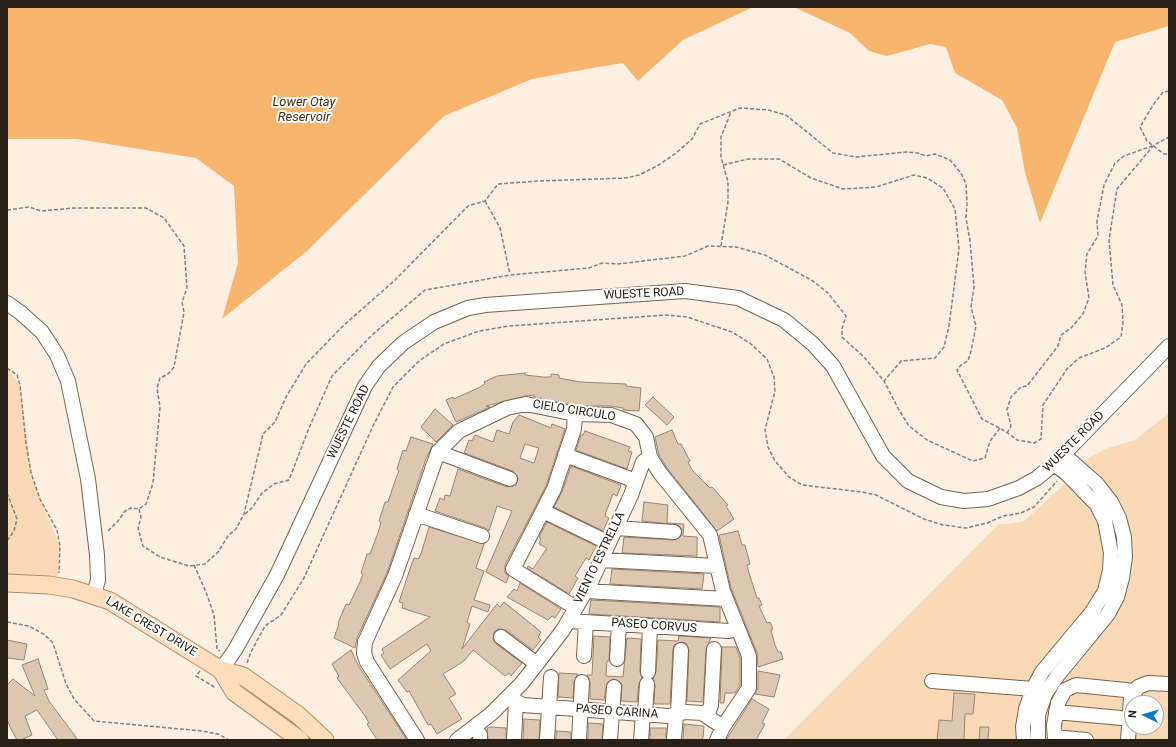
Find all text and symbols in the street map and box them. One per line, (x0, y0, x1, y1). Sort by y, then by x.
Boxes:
water label: Lower Otay Reservoir (272, 95, 336, 126)
street label: WUESTE ROAD (603, 285, 685, 303)
street label: WUESTE ROAD (325, 383, 373, 461)
street label: CIELO CIRCULO (532, 397, 616, 425)
street label: WUESTE ROAD (1040, 408, 1108, 476)
street label: VIENTO ESTRELLA (571, 510, 629, 606)
street label: LAKE CREST DRIVE (103, 594, 199, 660)
street label: PASEO CORVUS (611, 616, 697, 636)
north arrow (1124, 695, 1164, 735)
street label: PASEO CARINA (575, 702, 659, 722)
text: N (1126, 710, 1139, 718)

